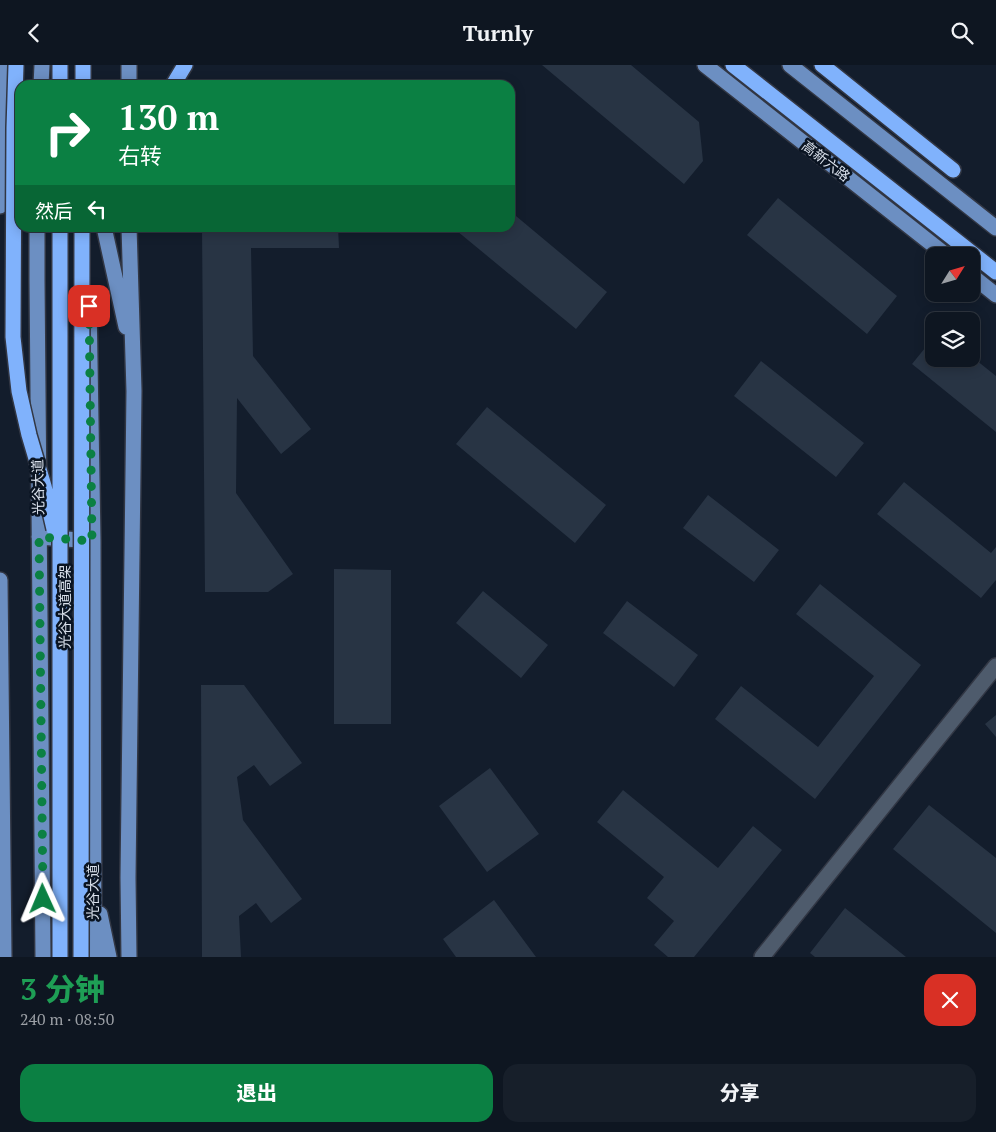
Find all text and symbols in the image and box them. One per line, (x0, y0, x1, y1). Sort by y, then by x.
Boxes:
text: Turnly (463, 18, 533, 47)
icon: back (20, 19, 48, 47)
icon: search (948, 19, 976, 47)
text: 130 m (118, 94, 219, 140)
icon: right (35, 100, 100, 165)
street label: 高新六路 (798, 136, 854, 185)
text: 右转 (118, 141, 162, 170)
icon: left (83, 195, 111, 223)
text: 然后 (35, 198, 73, 223)
north arrow (925, 247, 980, 303)
map controls (925, 247, 980, 367)
pin (68, 285, 110, 327)
icon: arrive (75, 292, 103, 320)
button: layers (925, 312, 980, 367)
street label: 光谷大道 (28, 459, 47, 515)
street label: 光谷大道高架 (55, 565, 74, 649)
street label: 光谷大道 (83, 864, 102, 920)
position arrow (16, 872, 68, 924)
text: 3 分钟 (20, 969, 105, 1009)
button: close (924, 974, 976, 1026)
text: 240 m · 08:50 (20, 1008, 114, 1030)
button: 退出 (20, 1064, 493, 1122)
button: 分享 (503, 1064, 976, 1122)

